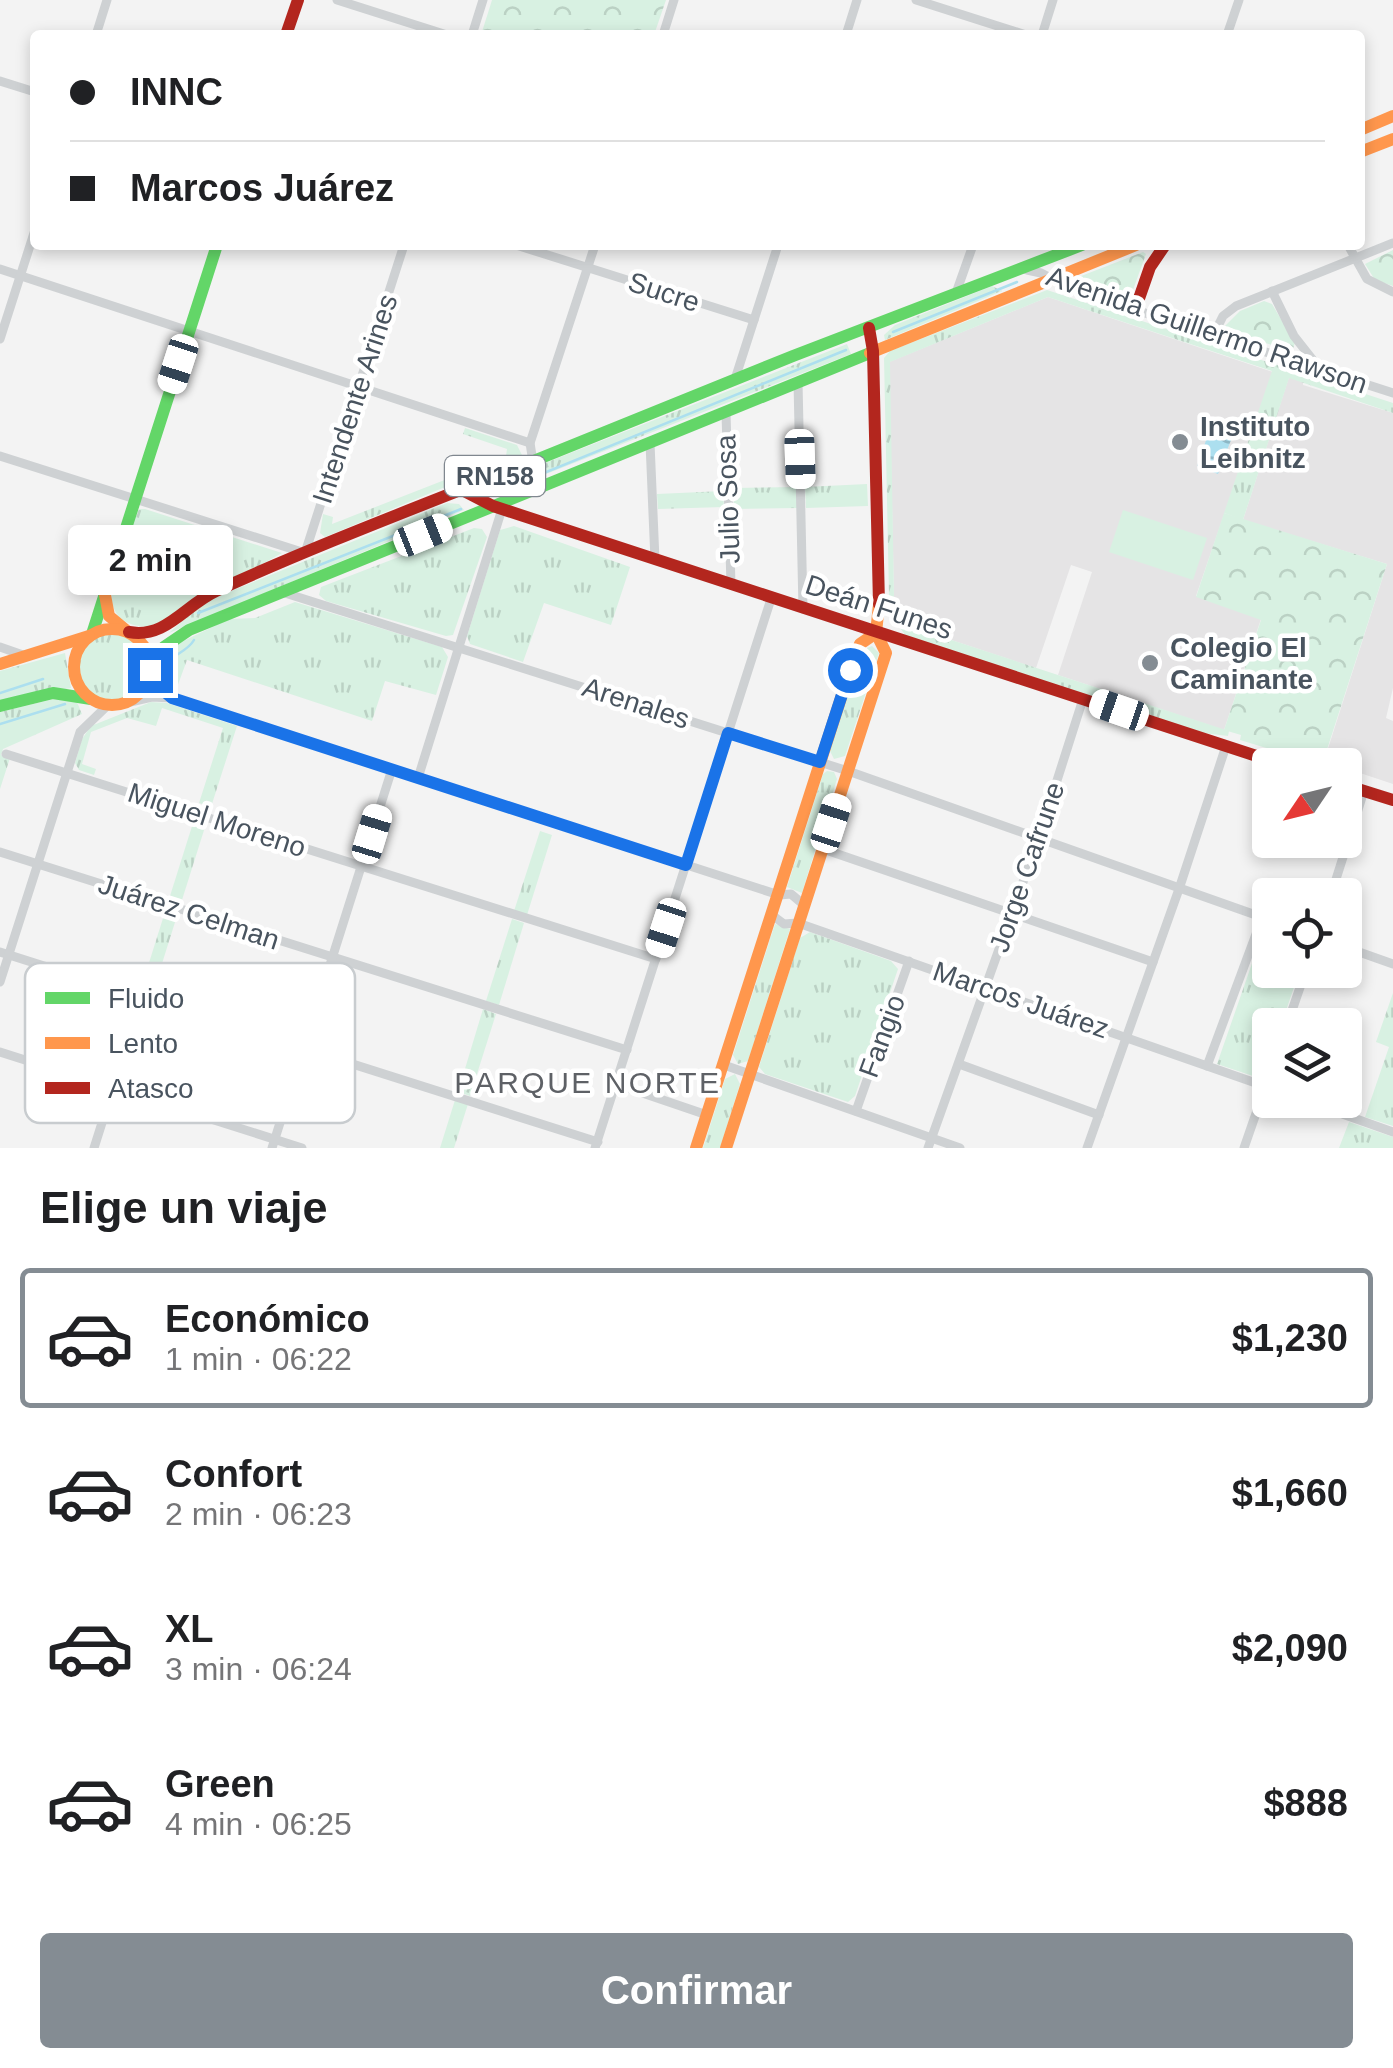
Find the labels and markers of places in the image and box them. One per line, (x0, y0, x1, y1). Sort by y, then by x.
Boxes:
place label: Instituto Leibnitz (1200, 411, 1310, 474)
marker: Instituto Leibnitz (1169, 431, 1191, 453)
place label: Colegio El Caminante (1170, 632, 1313, 695)
marker: Colegio El Caminante (1139, 652, 1161, 674)

